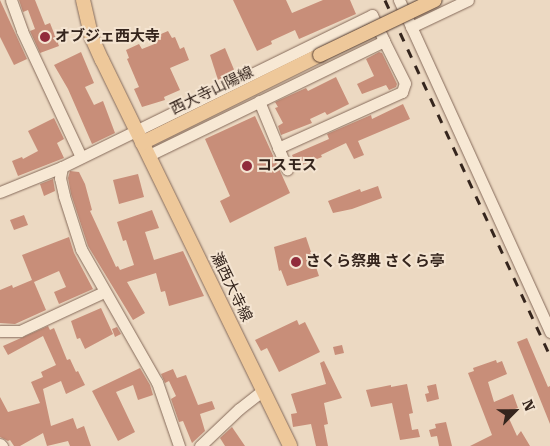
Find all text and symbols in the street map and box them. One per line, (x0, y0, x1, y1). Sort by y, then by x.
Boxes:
place label: オブジェ西大寺 (55, 28, 160, 46)
marker: オブジェ西大寺 (39, 31, 51, 43)
street label: 西大寺山陽線 (168, 63, 256, 119)
place label: コスモス (257, 157, 317, 175)
marker: コスモス (241, 160, 253, 172)
street label: 瀬西大寺線 (206, 249, 256, 325)
place label: さくら祭典 さくら亭 (306, 253, 445, 271)
marker: さくら祭典 さくら亭 (290, 256, 302, 268)
north arrow (490, 386, 540, 436)
text: N (519, 397, 538, 413)

